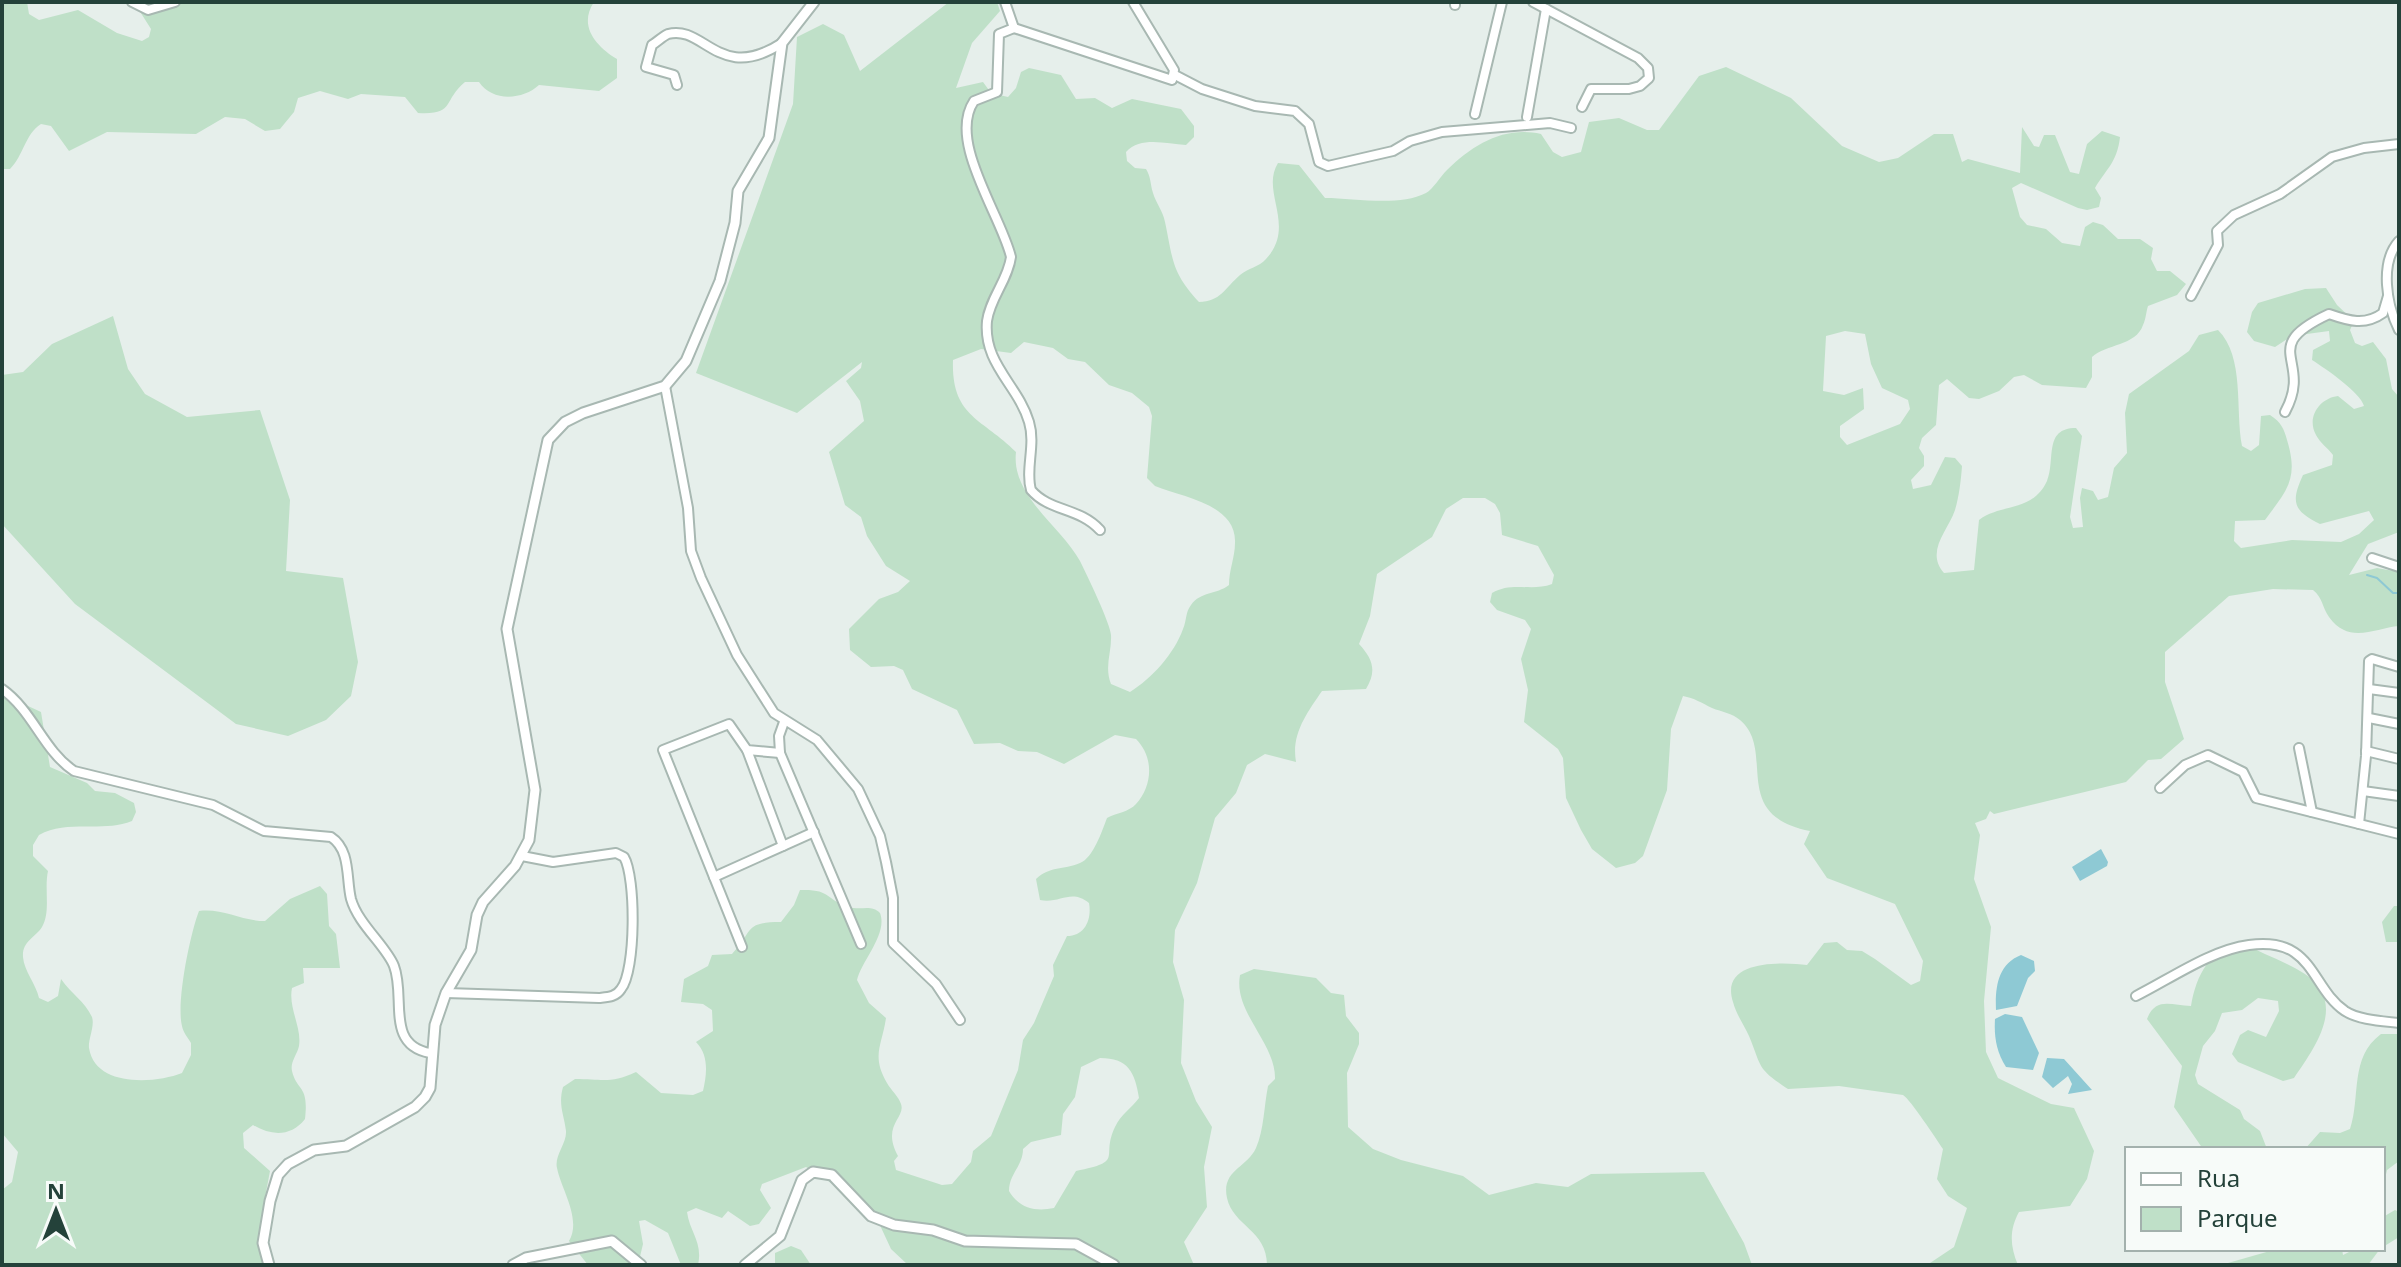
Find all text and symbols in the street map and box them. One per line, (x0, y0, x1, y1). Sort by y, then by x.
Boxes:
legend (2125, 1147, 2385, 1251)
text: Rua (2197, 1161, 2240, 1194)
north arrow (16, 1171, 96, 1251)
text: N (47, 1175, 65, 1205)
text: Parque (2197, 1201, 2278, 1234)

